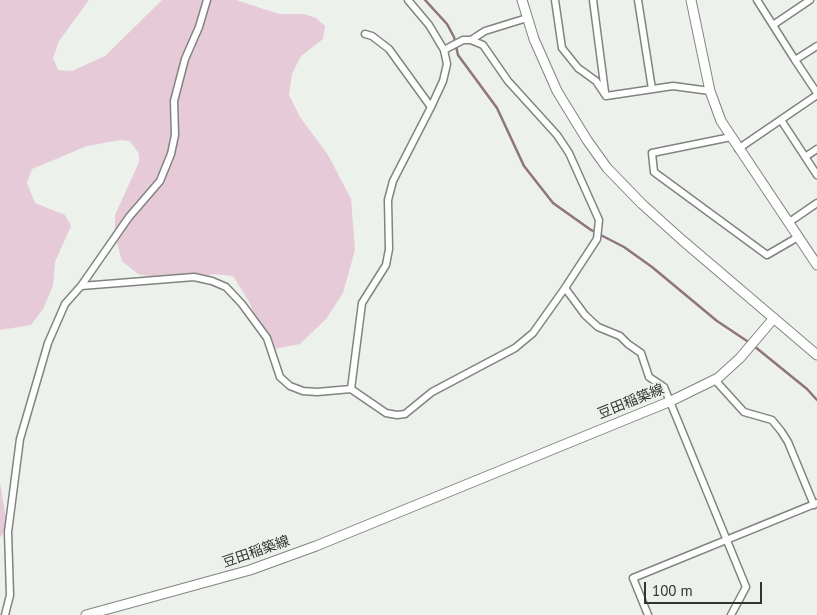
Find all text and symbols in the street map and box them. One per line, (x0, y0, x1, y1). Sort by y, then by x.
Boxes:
street label: 豆田稲築線 (595, 381, 667, 423)
street label: 豆田稲築線 (220, 533, 292, 571)
scale bar (647, 572, 764, 604)
text: 100 m (652, 581, 693, 600)

